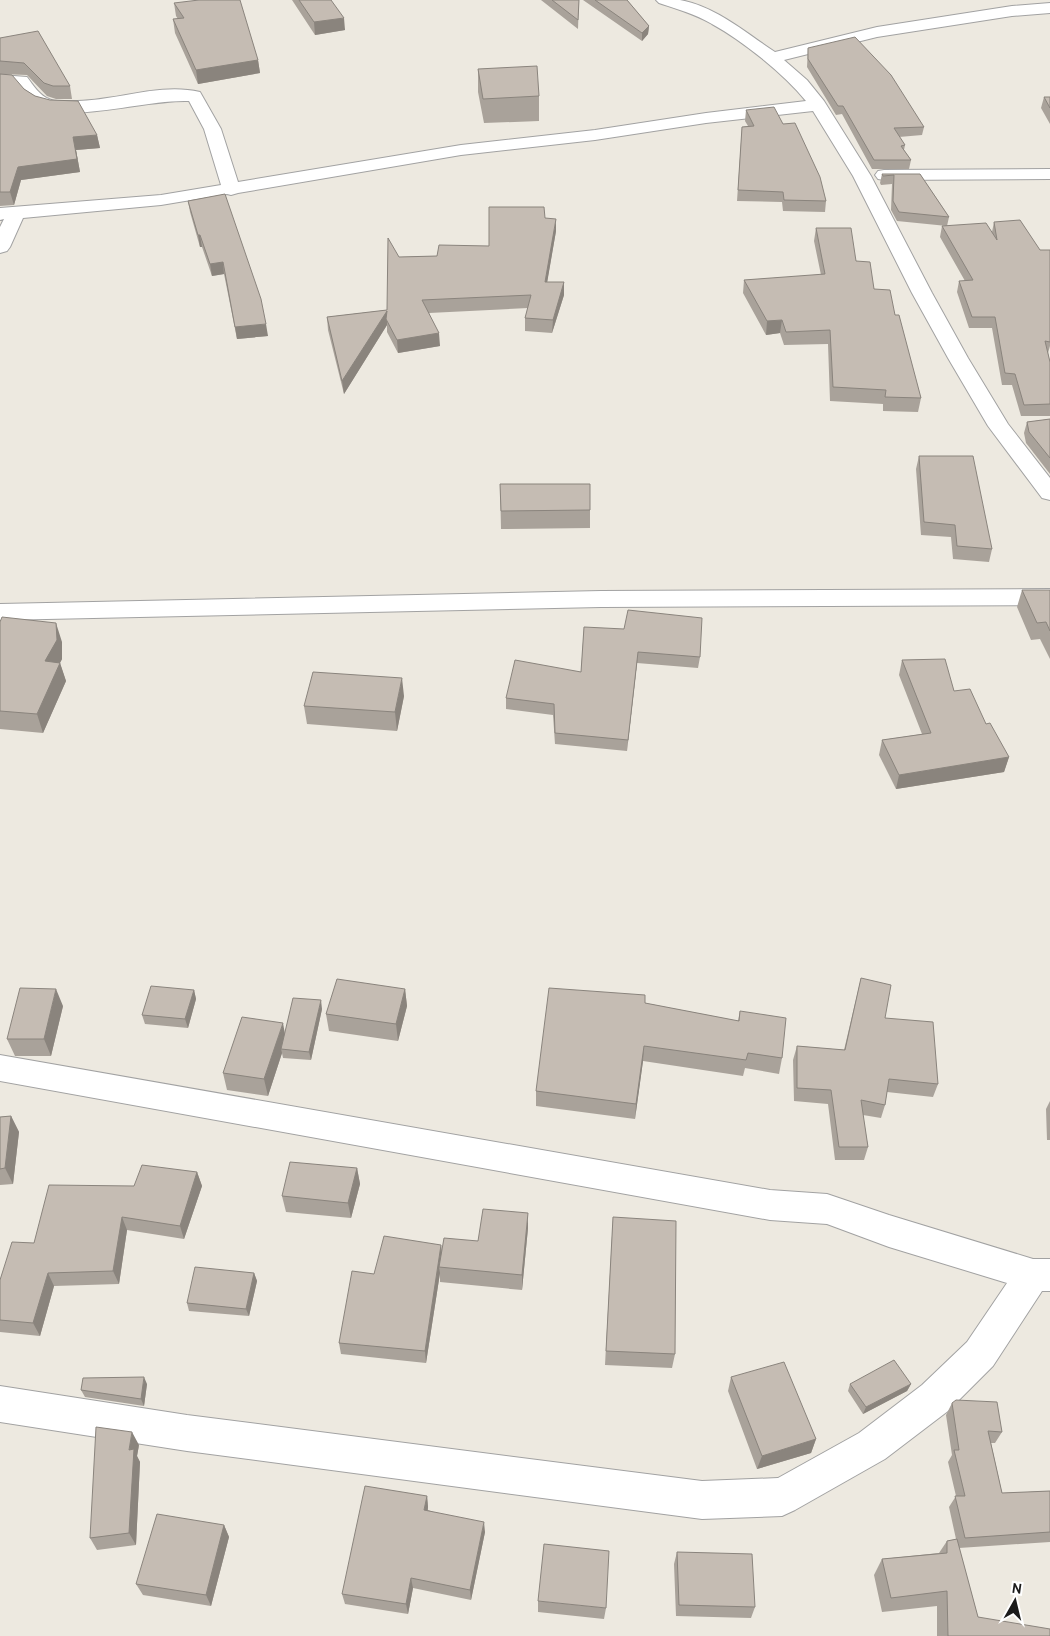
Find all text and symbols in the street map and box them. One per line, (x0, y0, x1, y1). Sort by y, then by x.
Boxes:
north arrow (990, 1576, 1040, 1626)
text: N (1010, 1580, 1023, 1599)

